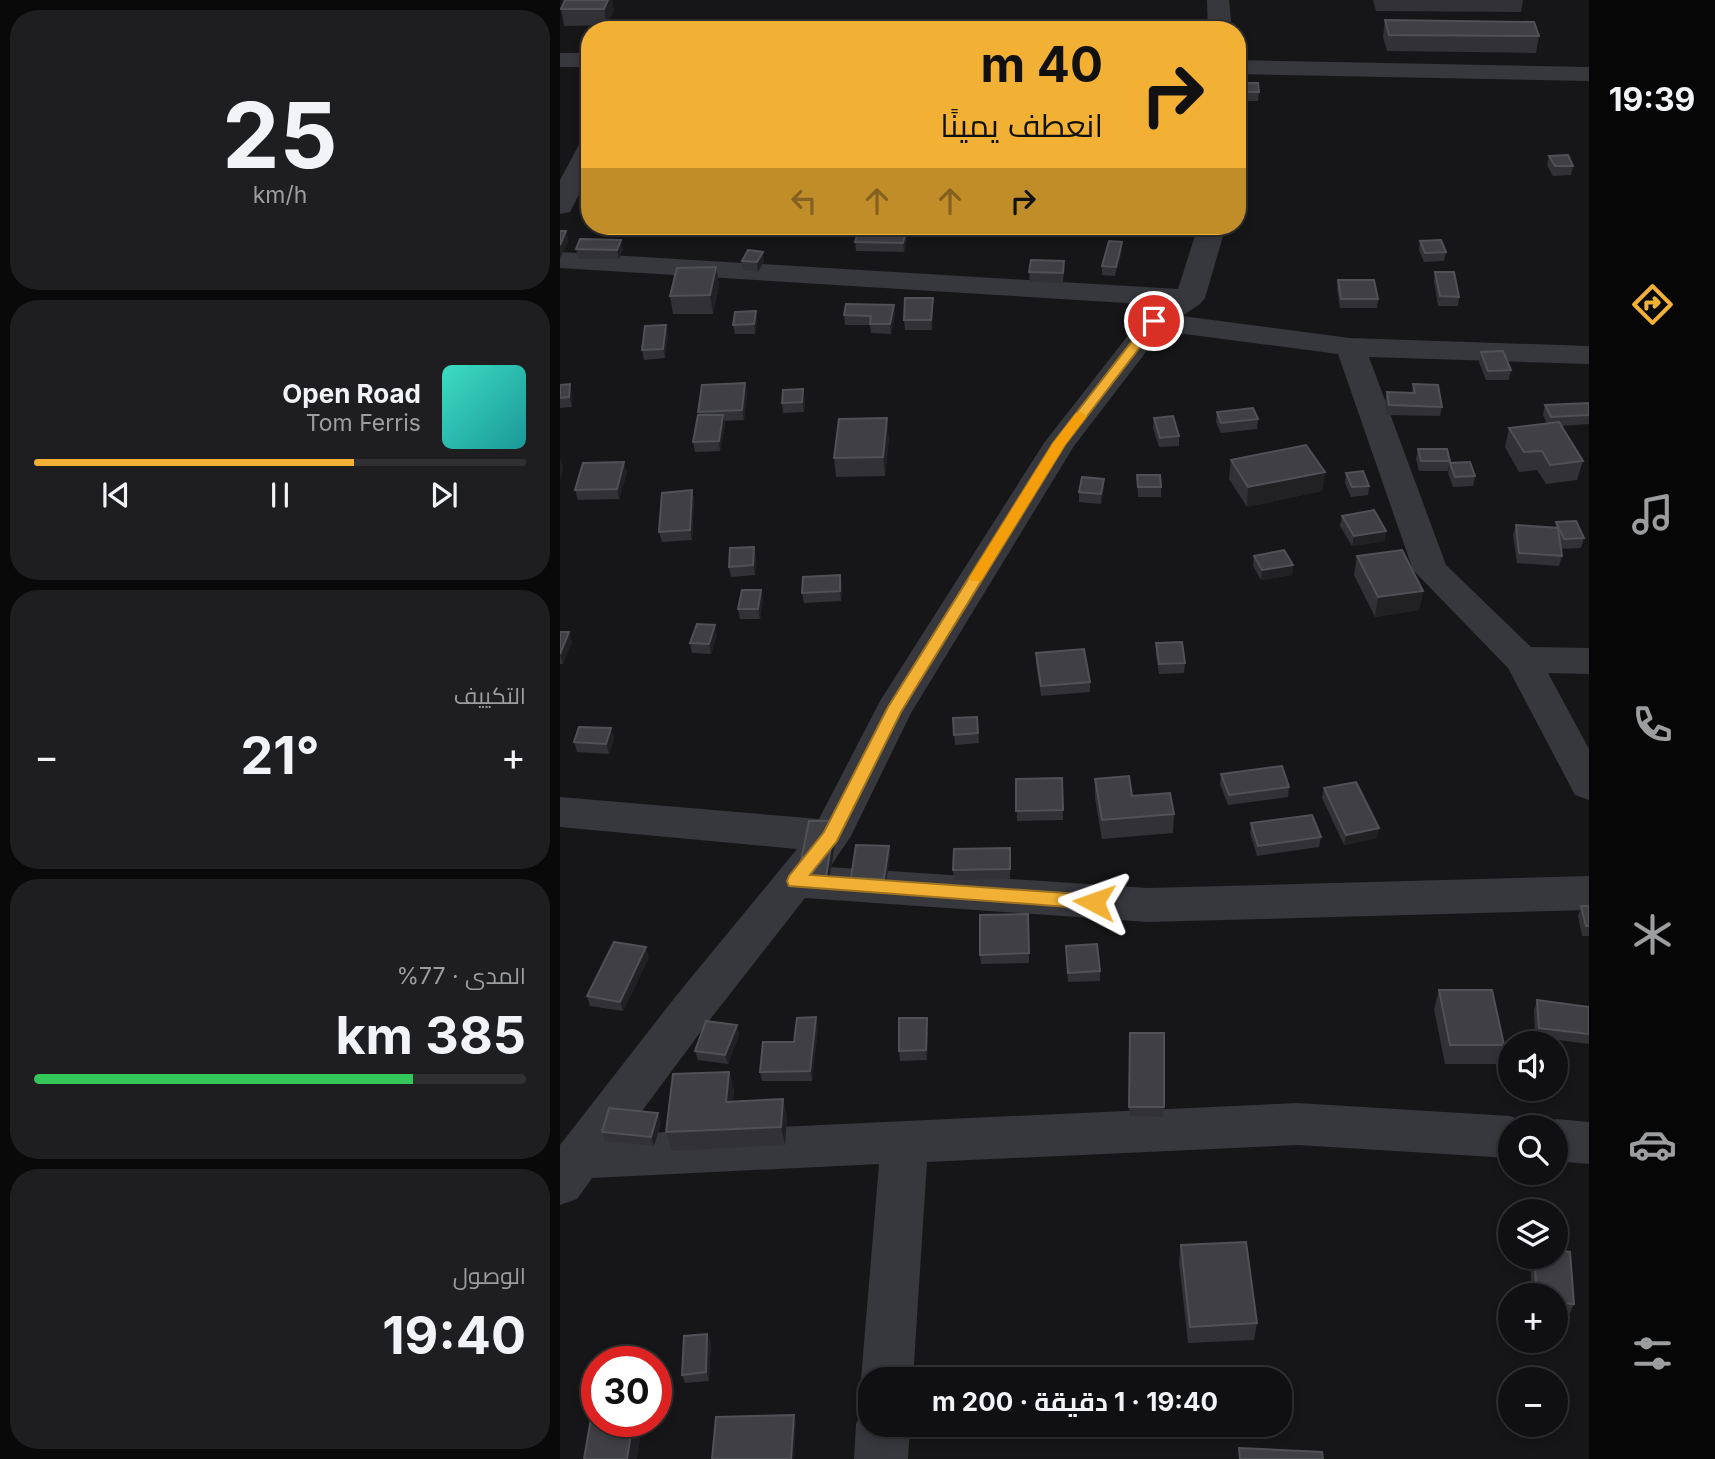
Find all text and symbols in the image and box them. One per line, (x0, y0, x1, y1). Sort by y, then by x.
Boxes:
text: 40 m (980, 35, 1103, 94)
icon: right (1127, 49, 1218, 140)
text: 25 (222, 80, 338, 190)
text: 19:39 (1609, 80, 1695, 119)
text: انعطف يمينًا (940, 106, 1103, 145)
text: km/h (253, 181, 307, 209)
icon: left (785, 182, 823, 220)
icon: ahead (858, 182, 896, 220)
icon: ahead (931, 182, 969, 220)
icon: right (1004, 182, 1042, 220)
icon: directions (1628, 280, 1677, 329)
pin (1124, 291, 1184, 351)
icon: arrive (1135, 302, 1173, 340)
text: Open Road (282, 378, 421, 409)
text: Tom Ferris (306, 409, 421, 437)
icon: previous (97, 476, 135, 514)
icon: pause (261, 476, 299, 514)
icon: next (425, 476, 463, 514)
icon: music (1628, 490, 1677, 539)
text: التكييف (454, 682, 526, 710)
icon: phone (1628, 700, 1677, 749)
text: 21° (240, 724, 320, 787)
text: − (34, 733, 59, 779)
text: + (501, 733, 526, 779)
position arrow (1057, 865, 1131, 939)
icon: climate (1628, 910, 1677, 959)
text: المدى · 77% (396, 962, 526, 990)
text: 385 km (335, 1004, 526, 1067)
map controls (1498, 1031, 1568, 1437)
button: sound (1498, 1031, 1568, 1101)
button: search (1498, 1115, 1568, 1185)
icon: car (1628, 1120, 1677, 1169)
button: layers (1498, 1199, 1568, 1269)
text: الوصول (453, 1262, 526, 1290)
button: + (1498, 1283, 1568, 1353)
text: 19:40 (382, 1304, 526, 1367)
icon: filters (1628, 1329, 1677, 1378)
speed limit sign: 30 (581, 1346, 672, 1437)
button: − (1498, 1367, 1568, 1437)
text: 19:40 · 1 دقيقة · 200 m (932, 1386, 1218, 1417)

